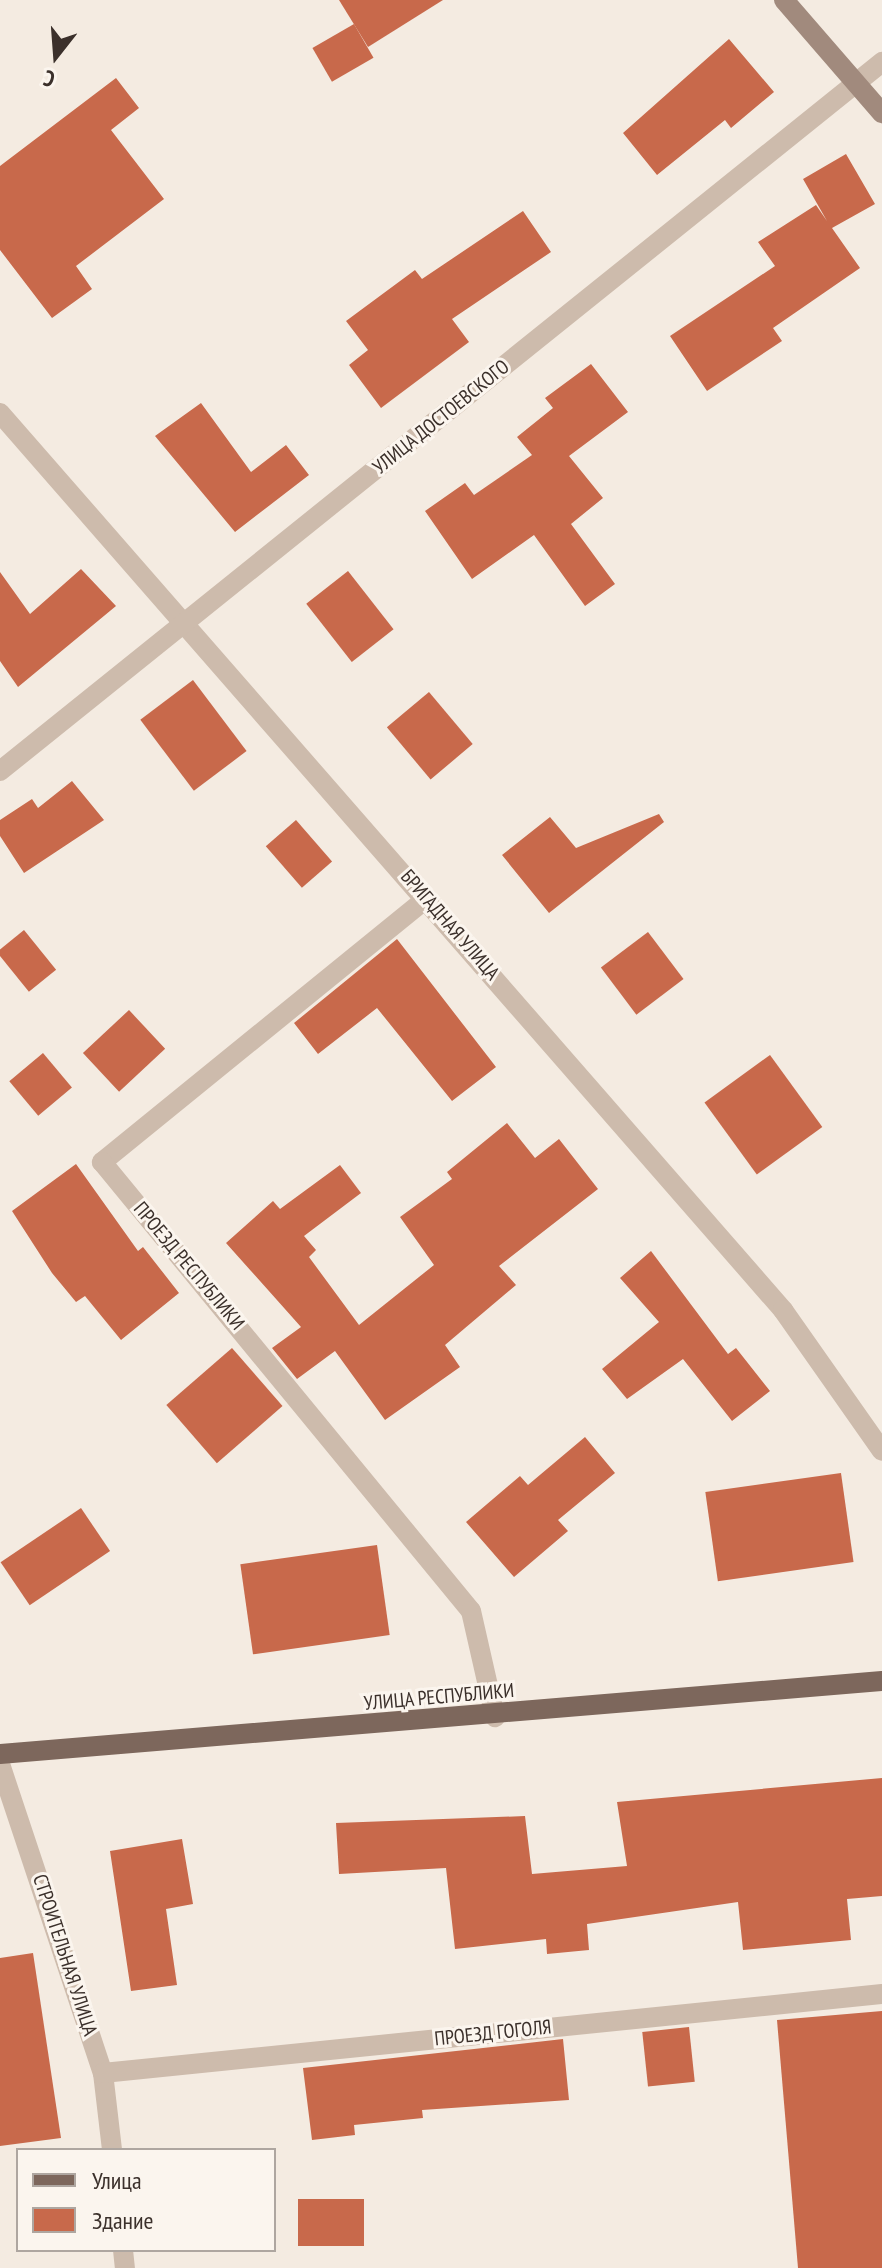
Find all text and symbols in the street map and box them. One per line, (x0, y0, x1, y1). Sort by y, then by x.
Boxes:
north arrow (16, 16, 96, 96)
text: С (40, 64, 58, 94)
street label: УЛИЦА ДОСТОЕВСКОГО (368, 354, 514, 480)
street label: БРИГАДНАЯ УЛИЦА (395, 865, 505, 985)
street label: ПРОЕЗД РЕСПУБЛИКИ (129, 1197, 249, 1335)
street label: УЛИЦА РЕСПУБЛИКИ (363, 1678, 515, 1716)
street label: СТРОИТЕЛЬНАЯ УЛИЦА (28, 1871, 102, 2039)
street label: ПРОЕЗД ГОГОЛЯ (433, 2015, 553, 2051)
legend (16, 2148, 276, 2252)
text: Улица (92, 2165, 142, 2196)
text: Здание (92, 2205, 153, 2236)

